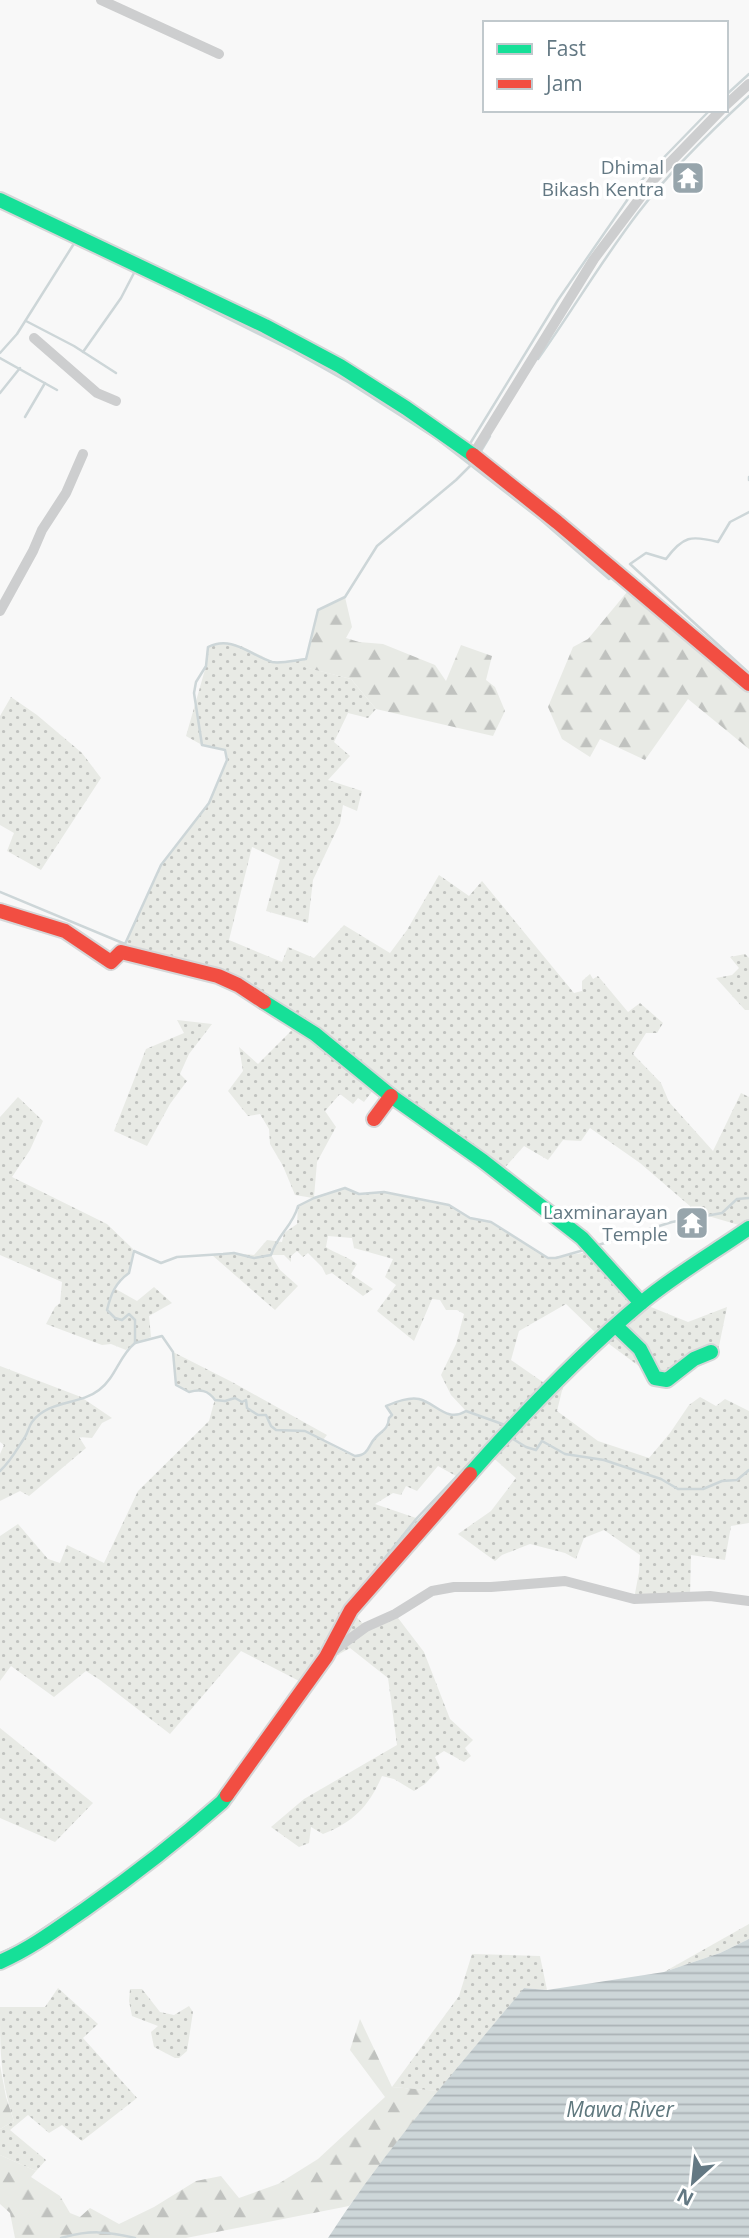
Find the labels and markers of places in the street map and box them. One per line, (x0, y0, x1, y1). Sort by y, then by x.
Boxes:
place label: Dhimal Bikash Kentra (542, 154, 664, 202)
temple icon: Dhimal Bikash Kentra (669, 159, 707, 197)
place label: Laxminarayan Temple (543, 1199, 668, 1247)
temple icon: Laxminarayan Temple (673, 1204, 711, 1242)

